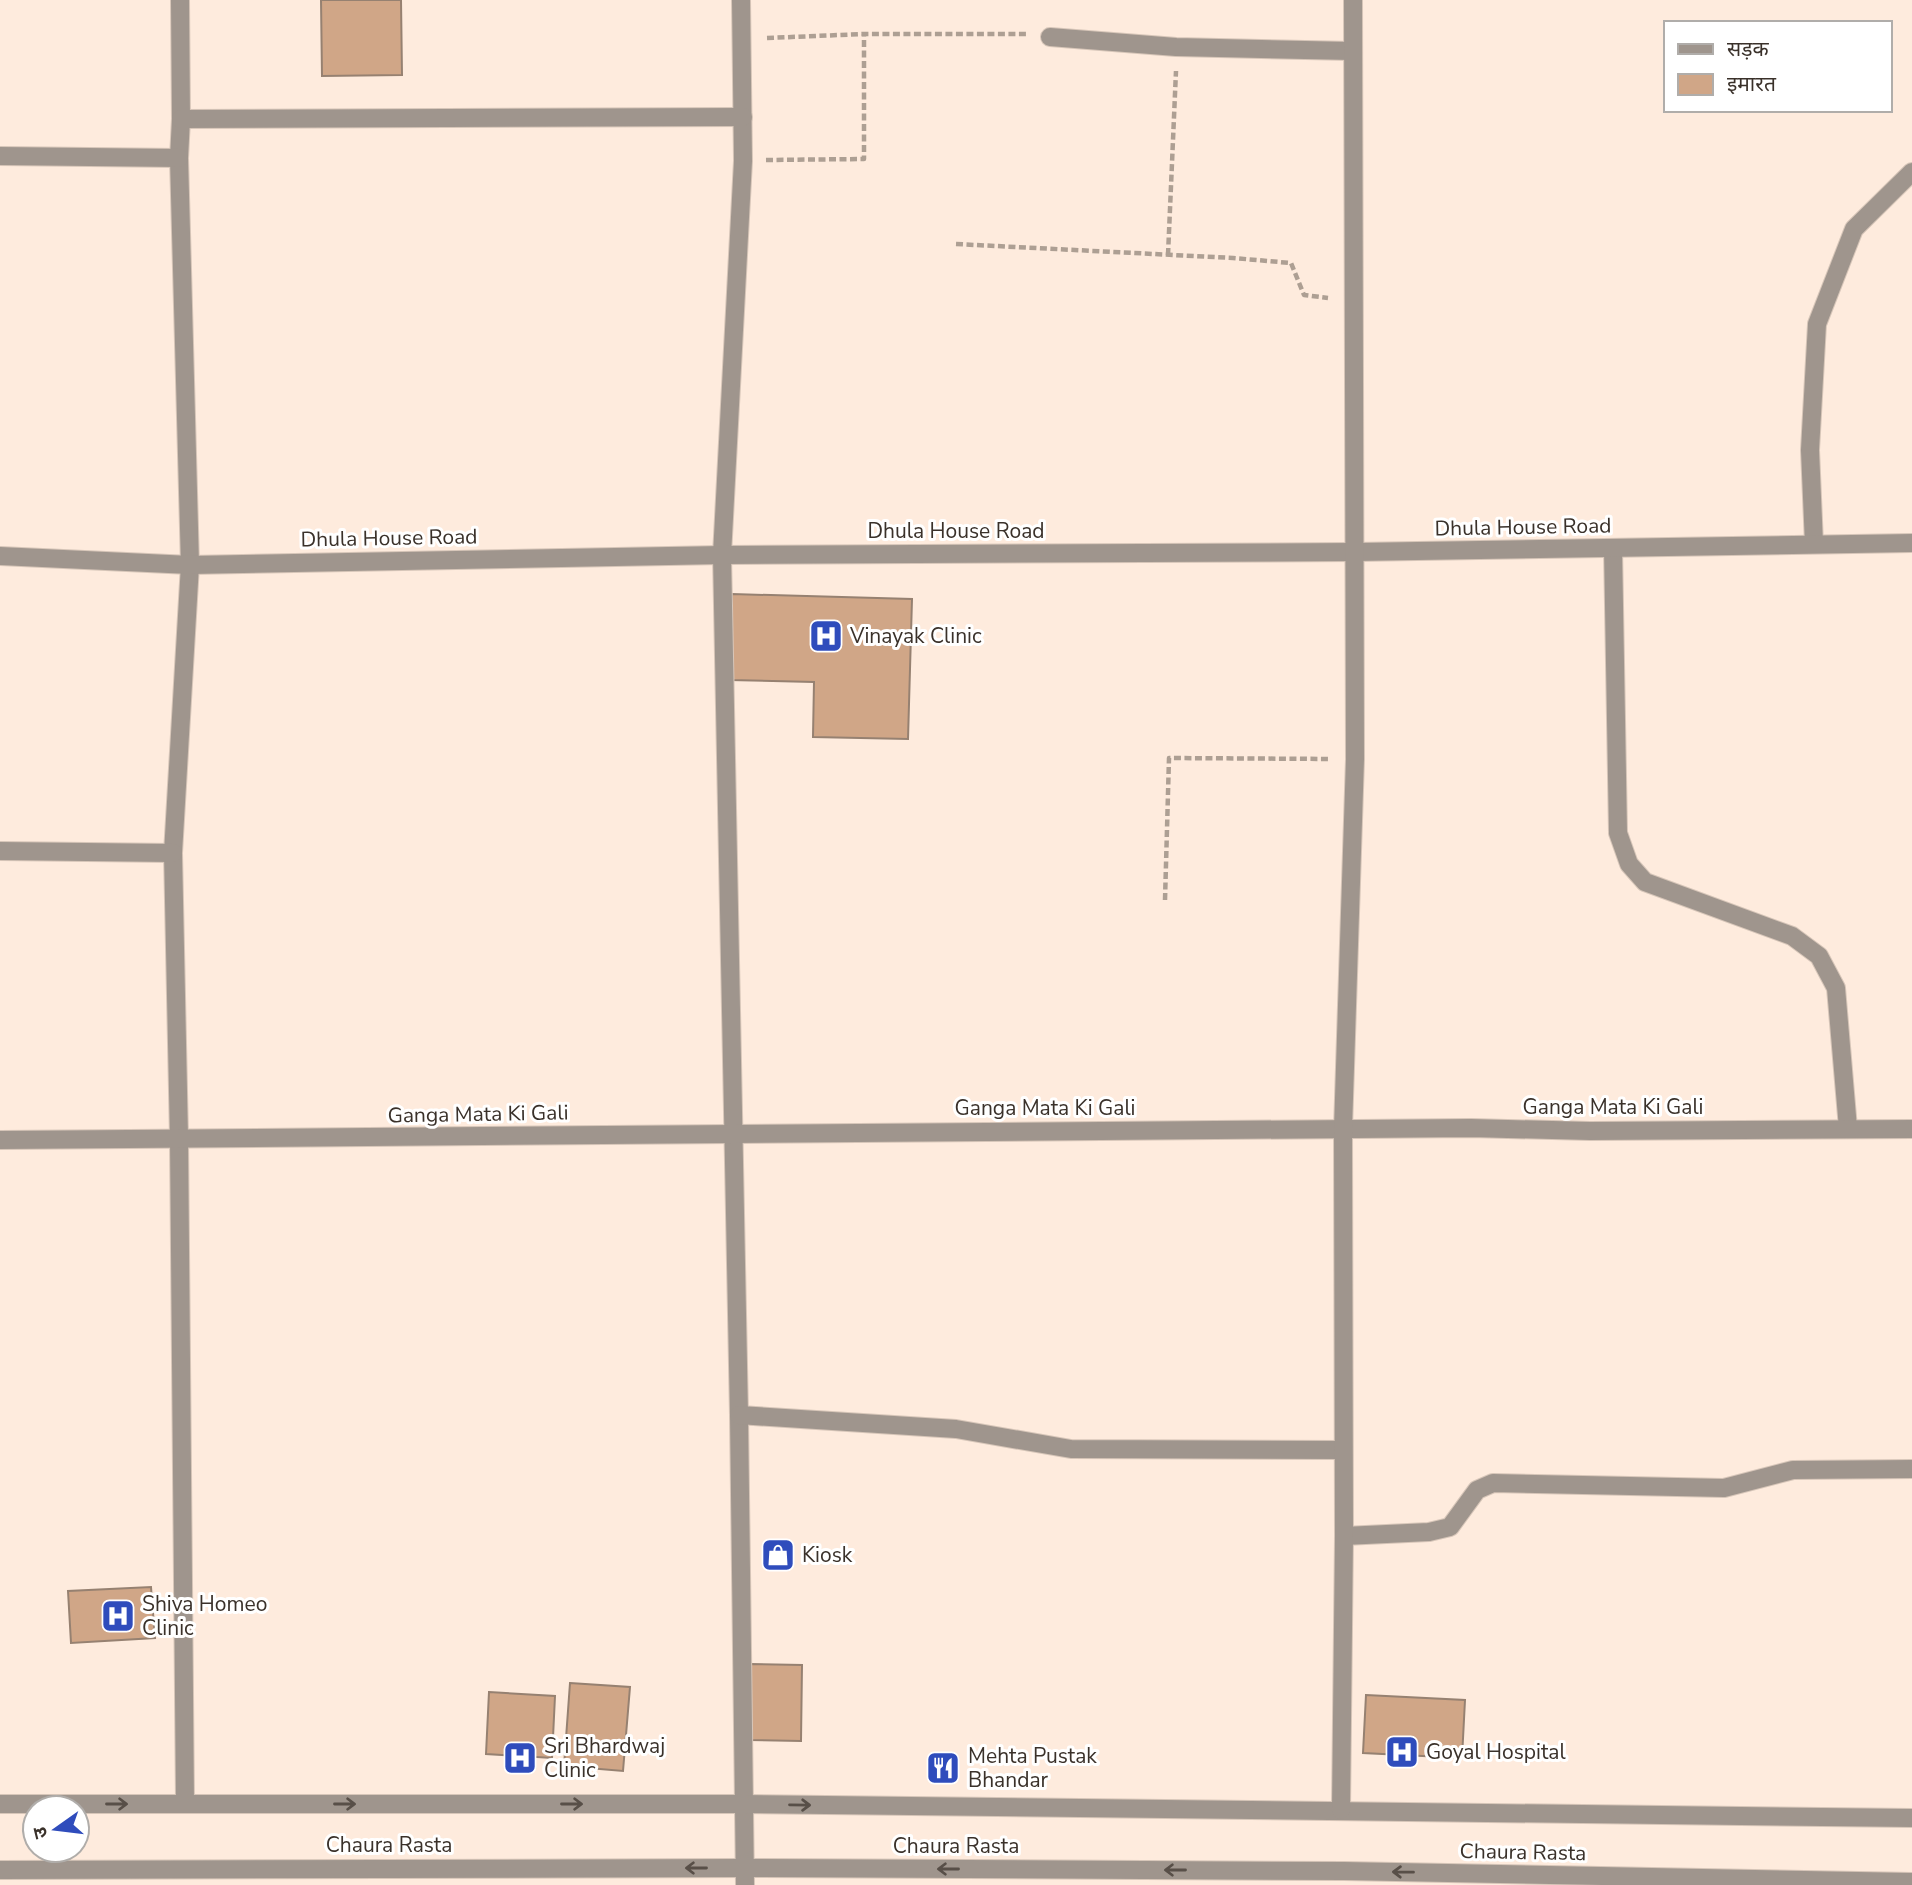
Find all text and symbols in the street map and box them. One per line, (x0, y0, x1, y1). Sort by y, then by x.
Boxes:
legend (1664, 21, 1891, 112)
text: सड़क (1727, 35, 1769, 63)
text: इमारत (1727, 70, 1777, 98)
street label: Dhula House Road (1434, 511, 1612, 543)
street label: Dhula House Road (868, 517, 1045, 545)
street label: Dhula House Road (300, 522, 478, 554)
hospital icon: Vinayak Clinic (807, 617, 845, 655)
place label: Vinayak Clinic (849, 622, 982, 650)
street label: Ganga Mata Ki Gali (1523, 1093, 1703, 1121)
street label: Ganga Mata Ki Gali (955, 1094, 1135, 1122)
street label: Ganga Mata Ki Gali (387, 1098, 569, 1130)
shop icon: Kiosk (759, 1536, 797, 1574)
place label: Kiosk (802, 1541, 853, 1569)
place label: Shiva Homeo Clinic (142, 1590, 267, 1642)
hospital icon: Shiva Homeo Clinic (99, 1597, 137, 1635)
place label: Sri Bhardwaj Clinic (544, 1732, 665, 1784)
hospital icon: Goyal Hospital (1383, 1733, 1421, 1771)
place label: Goyal Hospital (1426, 1738, 1566, 1766)
hospital icon: Sri Bhardwaj Clinic (501, 1739, 539, 1777)
place label: Mehta Pustak Bhandar (968, 1742, 1097, 1794)
restaurant icon: Mehta Pustak Bhandar (924, 1749, 962, 1787)
north arrow (21, 1794, 91, 1864)
one-way arrow (105, 1797, 128, 1811)
one-way arrow (333, 1797, 356, 1811)
one-way arrow (560, 1797, 583, 1811)
one-way arrow (788, 1798, 811, 1812)
text: उ (26, 1823, 54, 1841)
street label: Chaura Rasta (326, 1831, 452, 1859)
street label: Chaura Rasta (893, 1832, 1019, 1860)
street label: Chaura Rasta (1459, 1837, 1587, 1867)
one-way arrow (685, 1861, 708, 1875)
one-way arrow (937, 1862, 960, 1876)
one-way arrow (1164, 1863, 1187, 1877)
one-way arrow (1392, 1866, 1415, 1879)

